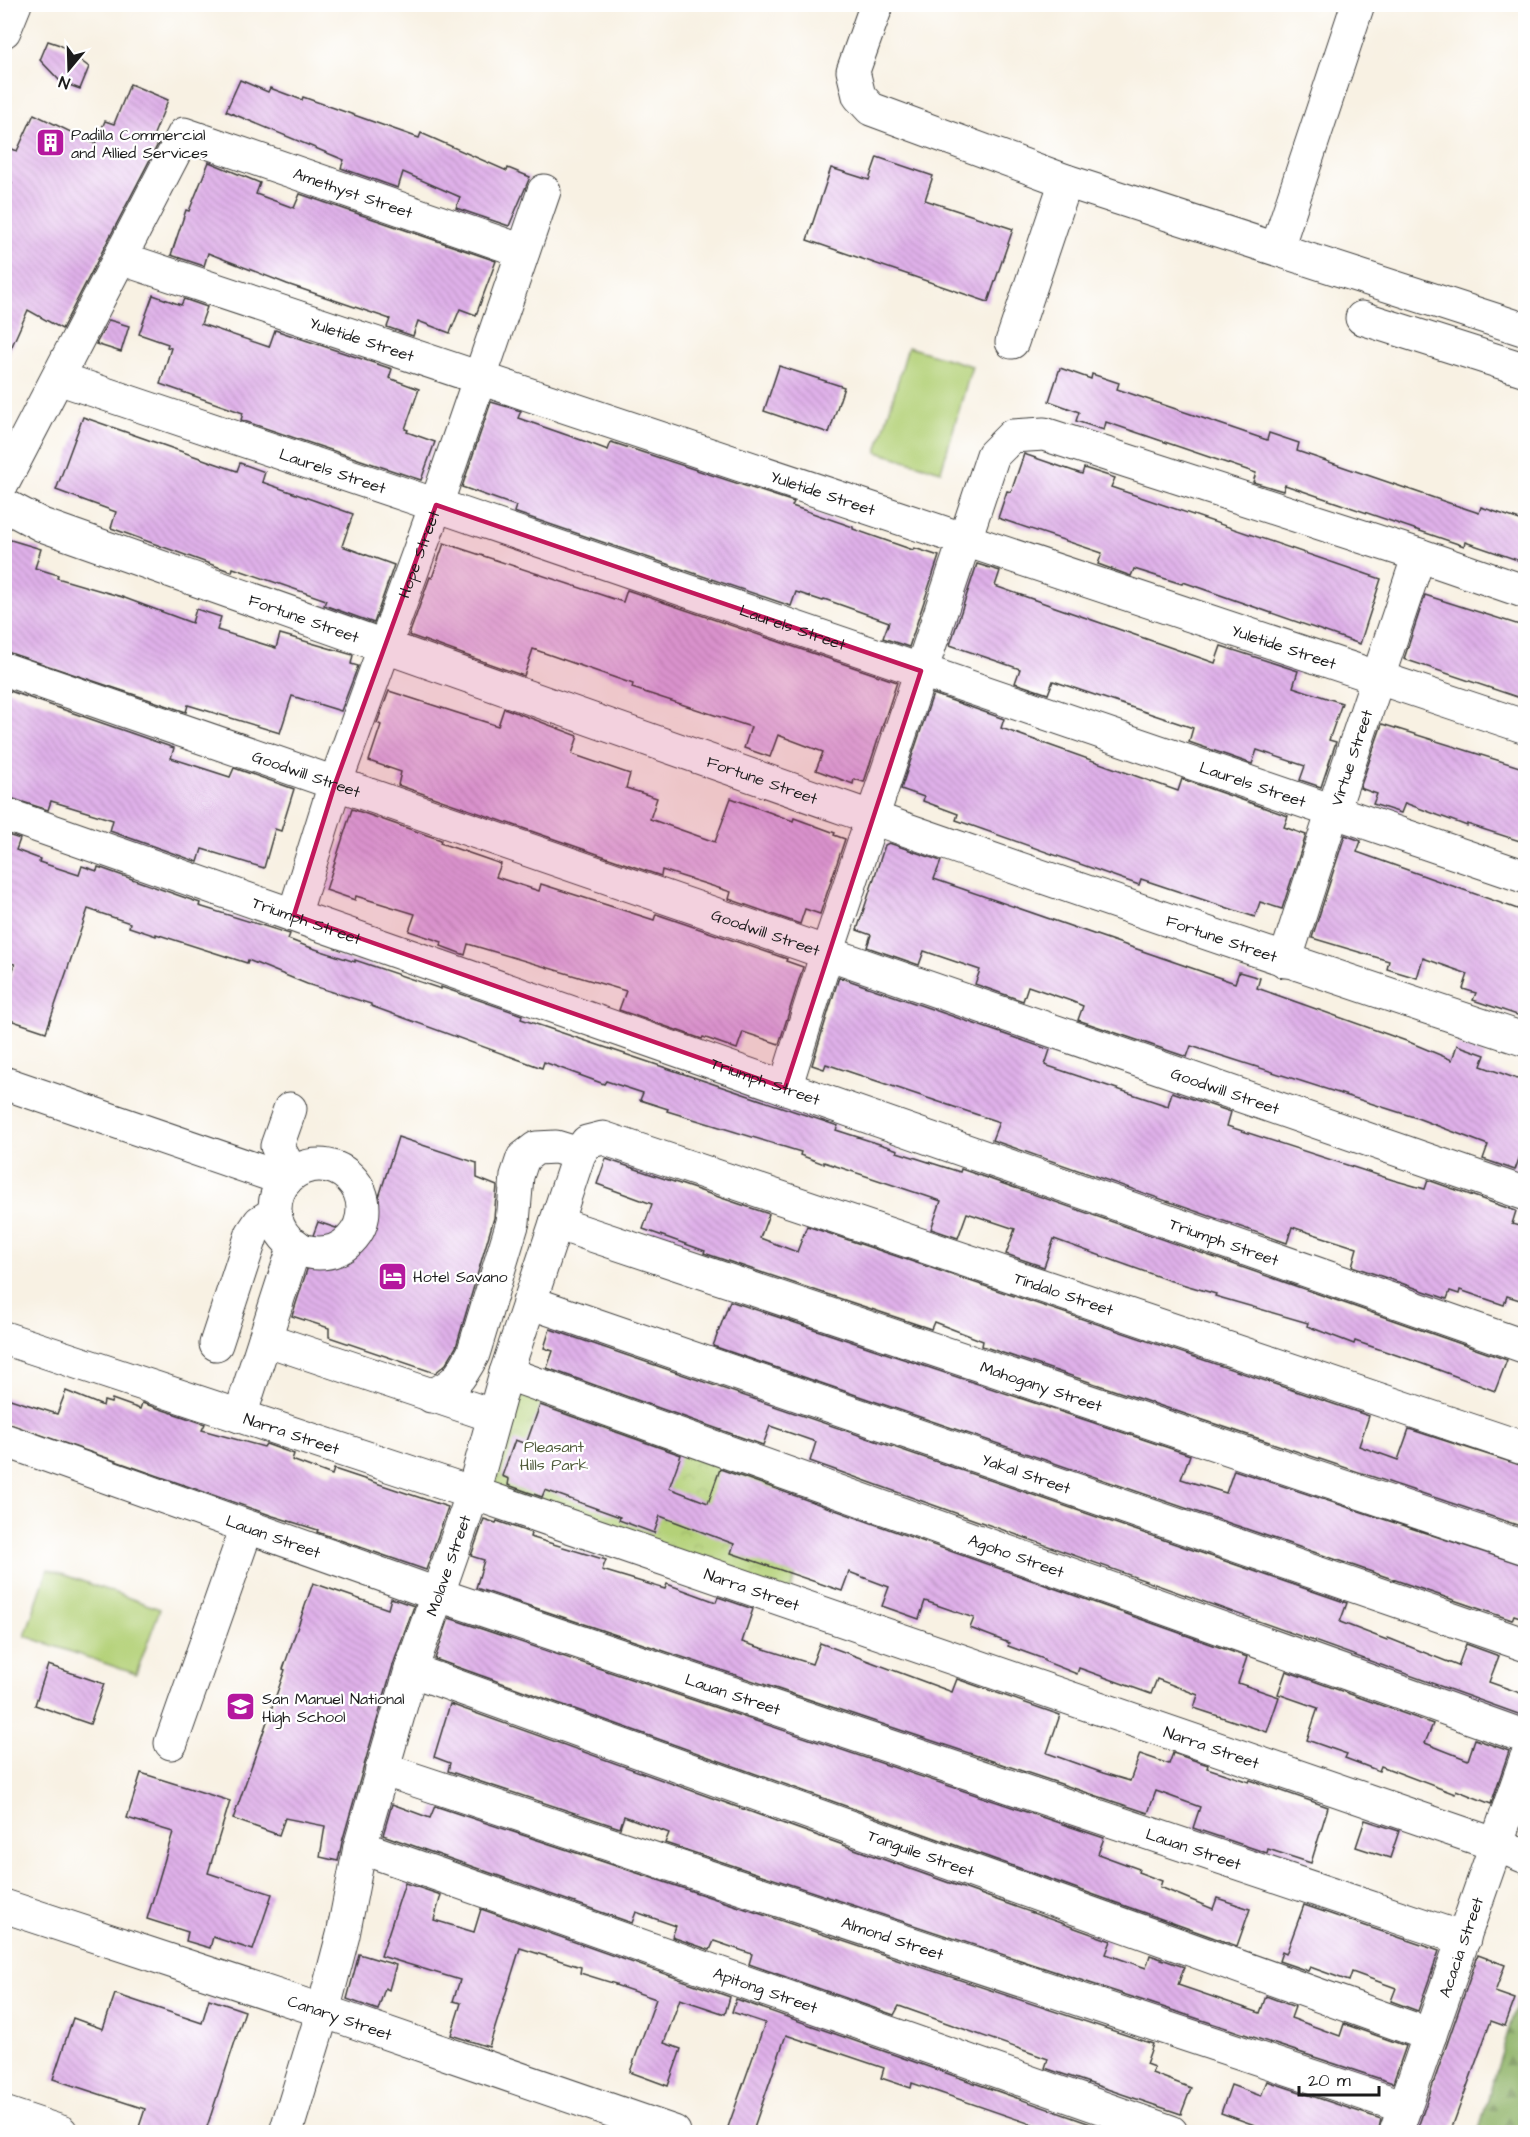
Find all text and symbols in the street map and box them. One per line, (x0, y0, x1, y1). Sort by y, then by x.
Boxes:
north arrow (39, 39, 99, 99)
text: N (56, 70, 73, 94)
place label: Padilla Commercial and Allied Services (71, 124, 208, 164)
building icon: Padilla Commercial and Allied Services (34, 127, 66, 159)
street label: Amethyst Street (290, 163, 416, 224)
street label: Yuletide Street (306, 312, 417, 368)
street label: Laurels Street (276, 443, 389, 500)
street label: Yuletide Street (767, 466, 878, 521)
street label: Hope Street (393, 507, 445, 601)
street label: Fortune Street (245, 589, 363, 649)
street label: Laurels Street (737, 599, 849, 656)
street label: Yuletide Street (1228, 619, 1339, 675)
street label: Virtue Street (1326, 706, 1379, 809)
street label: Goodwill Street (249, 745, 364, 803)
street label: Fortune Street (704, 751, 821, 810)
street label: Laurels Street (1197, 756, 1309, 813)
street label: Triumph Street (249, 892, 365, 951)
street label: Goodwill Street (708, 904, 823, 962)
street label: Fortune Street (1163, 910, 1280, 968)
street label: Triumph Street (708, 1052, 823, 1111)
street label: Goodwill Street (1168, 1062, 1283, 1120)
street label: Triumph Street (1166, 1213, 1282, 1272)
hotel icon: Hotel Savano (376, 1260, 408, 1292)
place label: Hotel Savano (413, 1266, 508, 1288)
street label: Tindalo Street (1011, 1267, 1117, 1321)
street label: Mahogany Street (977, 1356, 1105, 1417)
street label: Narra Street (241, 1408, 343, 1460)
park label: Pleasant Hills Park (520, 1436, 588, 1476)
street label: Yakal Street (979, 1449, 1074, 1500)
street label: Lauan Street (223, 1510, 324, 1564)
street label: Molave Street (421, 1512, 477, 1619)
street label: Agoho Street (965, 1529, 1068, 1583)
street label: Narra Street (701, 1563, 803, 1617)
street label: Lauan Street (682, 1668, 784, 1721)
place label: San Manuel National High School (262, 1688, 405, 1729)
school or university icon: San Manuel National High School (225, 1691, 257, 1723)
street label: Narra Street (1161, 1721, 1263, 1775)
street label: Lauan Street (1143, 1823, 1245, 1876)
street label: Tanguile Street (865, 1824, 978, 1883)
street label: Acacia Street (1434, 1894, 1489, 2000)
street label: Almond Street (839, 1912, 947, 1966)
street label: Apitong Street (710, 1962, 821, 2019)
street label: Canary Street (285, 1990, 395, 2046)
scale bar (1299, 2059, 1378, 2097)
text: 20 m (1308, 2068, 1351, 2093)

